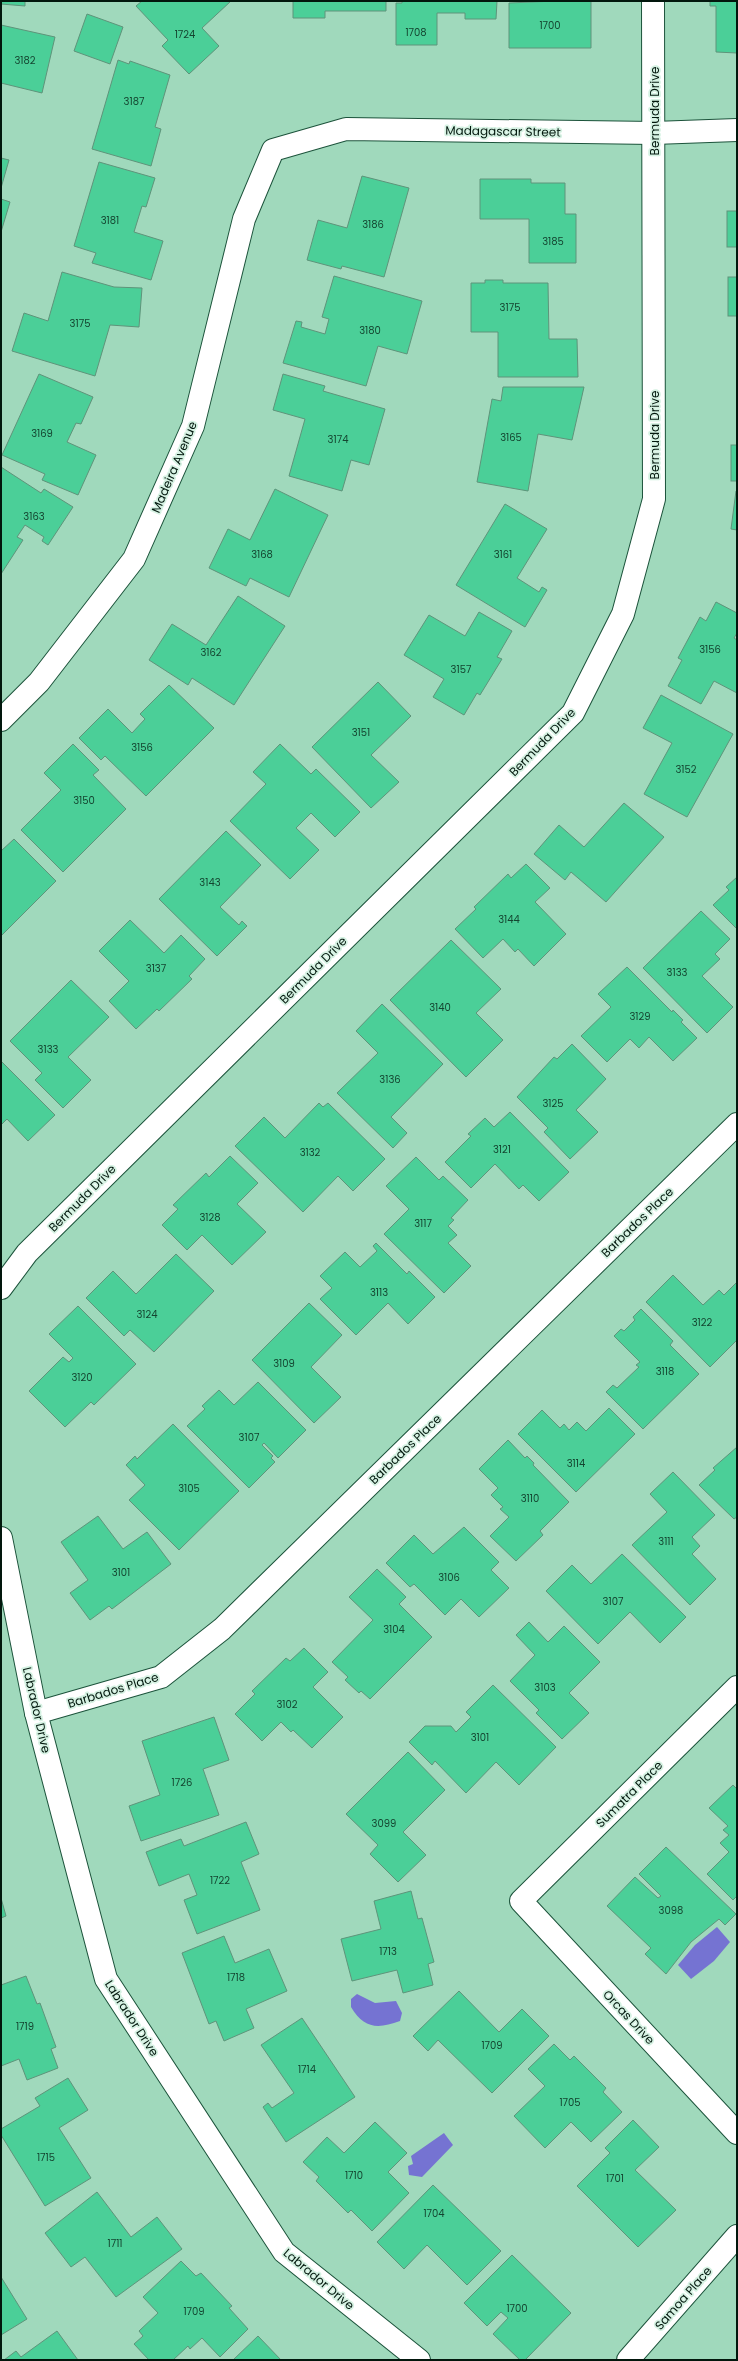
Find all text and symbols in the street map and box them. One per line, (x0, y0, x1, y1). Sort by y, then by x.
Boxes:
house number: 1700 (539, 18, 561, 33)
house number: 1708 (405, 25, 427, 40)
house number: 1724 (175, 27, 195, 42)
house number: 3182 (14, 53, 36, 68)
street label: Bermuda Drive (646, 67, 663, 155)
house number: 3187 (124, 94, 145, 109)
street label: Madagascar Street (445, 121, 561, 141)
house number: 3181 (101, 213, 119, 228)
house number: 3186 (362, 217, 384, 232)
house number: 3185 (542, 234, 564, 249)
house number: 3175 (500, 300, 520, 315)
house number: 3175 (70, 316, 90, 331)
house number: 3180 (359, 323, 381, 338)
street label: Bermuda Drive (646, 391, 663, 479)
street label: Madeira Avenue (147, 419, 201, 515)
house number: 3169 (31, 426, 53, 441)
house number: 3165 (500, 430, 522, 445)
house number: 3174 (328, 432, 348, 447)
house number: 3163 (23, 509, 45, 524)
house number: 3168 (251, 547, 273, 562)
house number: 3161 (494, 547, 512, 562)
house number: 3156 (699, 642, 721, 657)
house number: 3162 (200, 645, 222, 660)
house number: 3157 (451, 662, 472, 677)
street label: Bermuda Drive (505, 704, 579, 780)
house number: 3151 (352, 725, 370, 740)
house number: 3156 (131, 740, 153, 755)
house number: 3152 (675, 762, 697, 777)
house number: 3150 (73, 793, 95, 808)
house number: 3143 (199, 875, 221, 890)
house number: 3144 (498, 912, 520, 927)
street label: Bermuda Drive (276, 933, 350, 1007)
house number: 3137 (146, 961, 167, 976)
house number: 3133 (667, 965, 688, 980)
house number: 3140 (429, 1000, 451, 1015)
house number: 3129 (629, 1009, 651, 1024)
house number: 3133 (38, 1042, 59, 1057)
house number: 3136 (379, 1072, 401, 1087)
house number: 3125 (542, 1096, 564, 1111)
house number: 3121 (493, 1142, 511, 1157)
house number: 3132 (300, 1145, 321, 1160)
street label: Bermuda Drive (45, 1161, 119, 1235)
street label: Barbados Place (597, 1183, 677, 1261)
house number: 3128 (199, 1210, 221, 1225)
house number: 3117 (414, 1216, 432, 1231)
house number: 3113 (370, 1285, 388, 1300)
house number: 3124 (136, 1307, 158, 1322)
house number: 3122 (692, 1315, 713, 1330)
house number: 3109 (273, 1356, 295, 1371)
house number: 3118 (656, 1364, 674, 1379)
house number: 3120 (71, 1370, 93, 1385)
street label: Barbados Place (365, 1410, 445, 1488)
house number: 3107 (239, 1430, 260, 1445)
house number: 3114 (567, 1456, 585, 1471)
house number: 3105 (178, 1481, 200, 1496)
house number: 3110 (521, 1491, 539, 1506)
house number: 3111 (658, 1534, 674, 1549)
house number: 3101 (112, 1565, 130, 1580)
house number: 3106 (438, 1570, 460, 1585)
house number: 3107 (603, 1594, 624, 1609)
house number: 3104 (383, 1622, 405, 1637)
street label: Labrador Drive (19, 1665, 55, 1755)
street label: Barbados Place (65, 1668, 161, 1712)
house number: 3103 (534, 1680, 556, 1695)
house number: 3102 (276, 1697, 298, 1712)
house number: 3101 (471, 1730, 489, 1745)
street label: Sumatra Place (592, 1757, 666, 1831)
house number: 1726 (172, 1775, 192, 1790)
house number: 3099 (372, 1816, 396, 1831)
house number: 1722 (210, 1873, 230, 1888)
house number: 3098 (659, 1903, 683, 1918)
house number: 1713 (379, 1944, 397, 1959)
house number: 1718 (227, 1970, 245, 1985)
street label: Labrador Drive (101, 1977, 163, 2059)
street label: Orcas Drive (599, 1986, 659, 2048)
house number: 1719 (16, 2019, 34, 2034)
house number: 1709 (481, 2038, 503, 2053)
house number: 1714 (298, 2062, 316, 2077)
house number: 1705 (559, 2095, 581, 2110)
house number: 1715 (37, 2150, 55, 2165)
house number: 1710 (345, 2168, 363, 2183)
house number: 1701 (606, 2171, 624, 2186)
house number: 1704 (423, 2206, 445, 2221)
house number: 1711 (107, 2236, 123, 2251)
street label: Labrador Drive (280, 2244, 358, 2314)
street label: Samoa Place (651, 2263, 715, 2333)
house number: 1700 (506, 2301, 528, 2316)
house number: 1709 (183, 2304, 205, 2319)

